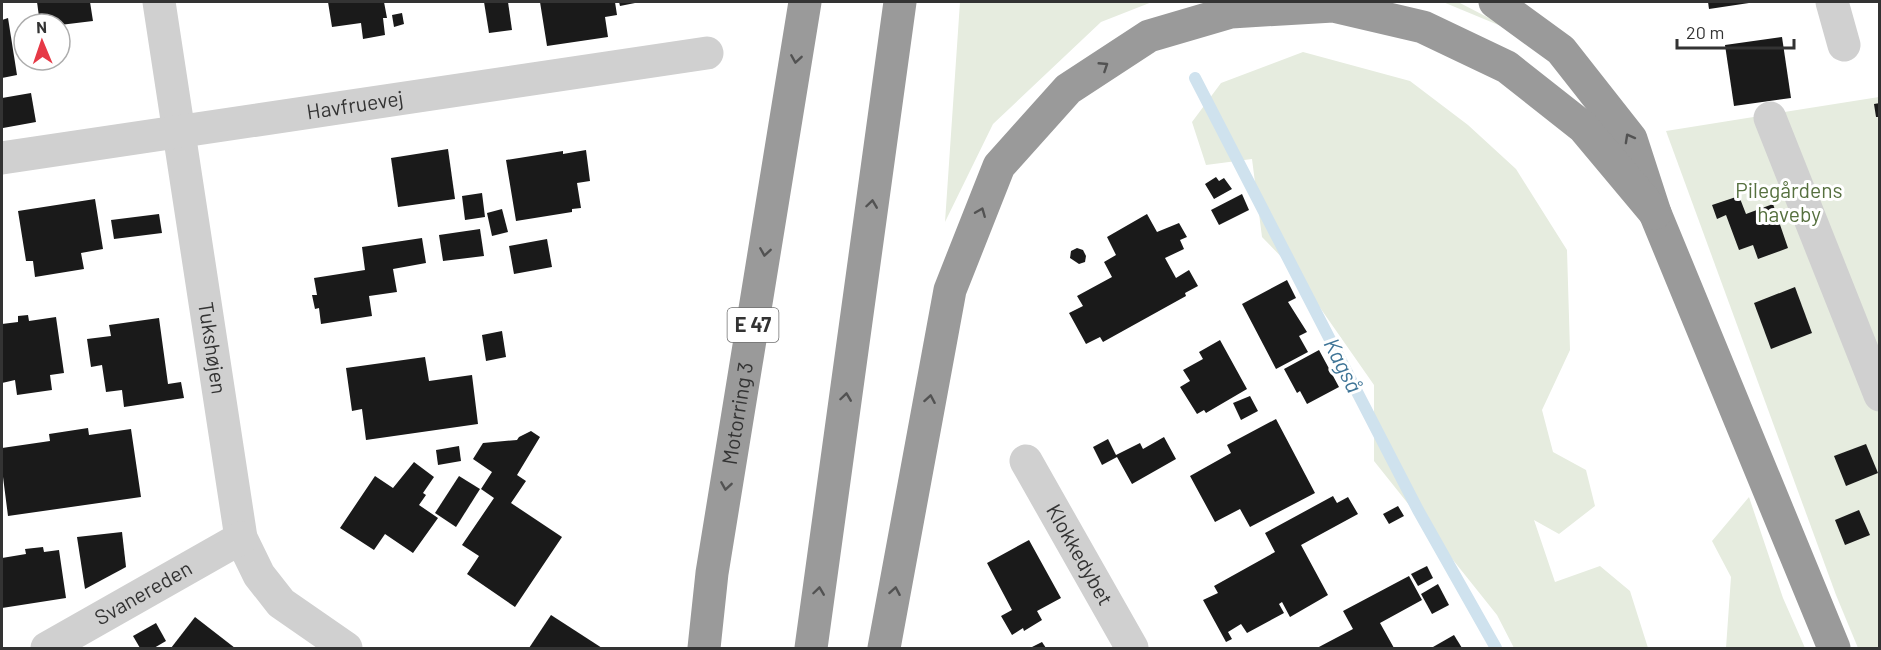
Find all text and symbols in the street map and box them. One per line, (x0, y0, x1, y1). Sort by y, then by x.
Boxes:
north arrow (12, 12, 72, 72)
scale bar (1677, 12, 1794, 50)
text: N (36, 17, 47, 36)
text: 20 m (1686, 21, 1724, 43)
one-way arrow (790, 55, 802, 64)
one-way arrow (1097, 62, 1108, 73)
street label: Havfruevej (305, 84, 405, 123)
one-way arrow (1625, 134, 1636, 144)
park label: Pilegårdens haveby (1735, 177, 1843, 226)
one-way arrow (866, 200, 878, 209)
one-way arrow (974, 207, 986, 218)
one-way arrow (759, 246, 772, 256)
street label: Tukshøjen (194, 300, 233, 396)
road number: E 47 (728, 308, 778, 342)
water label: Kagså (1319, 333, 1368, 396)
street label: Motorring 3 (716, 360, 757, 466)
one-way arrow (839, 393, 851, 402)
one-way arrow (923, 395, 936, 405)
one-way arrow (721, 481, 733, 490)
street label: Klokkedybet (1042, 499, 1119, 609)
street label: Svanereden (90, 554, 196, 629)
one-way arrow (813, 586, 825, 595)
one-way arrow (888, 586, 900, 596)

